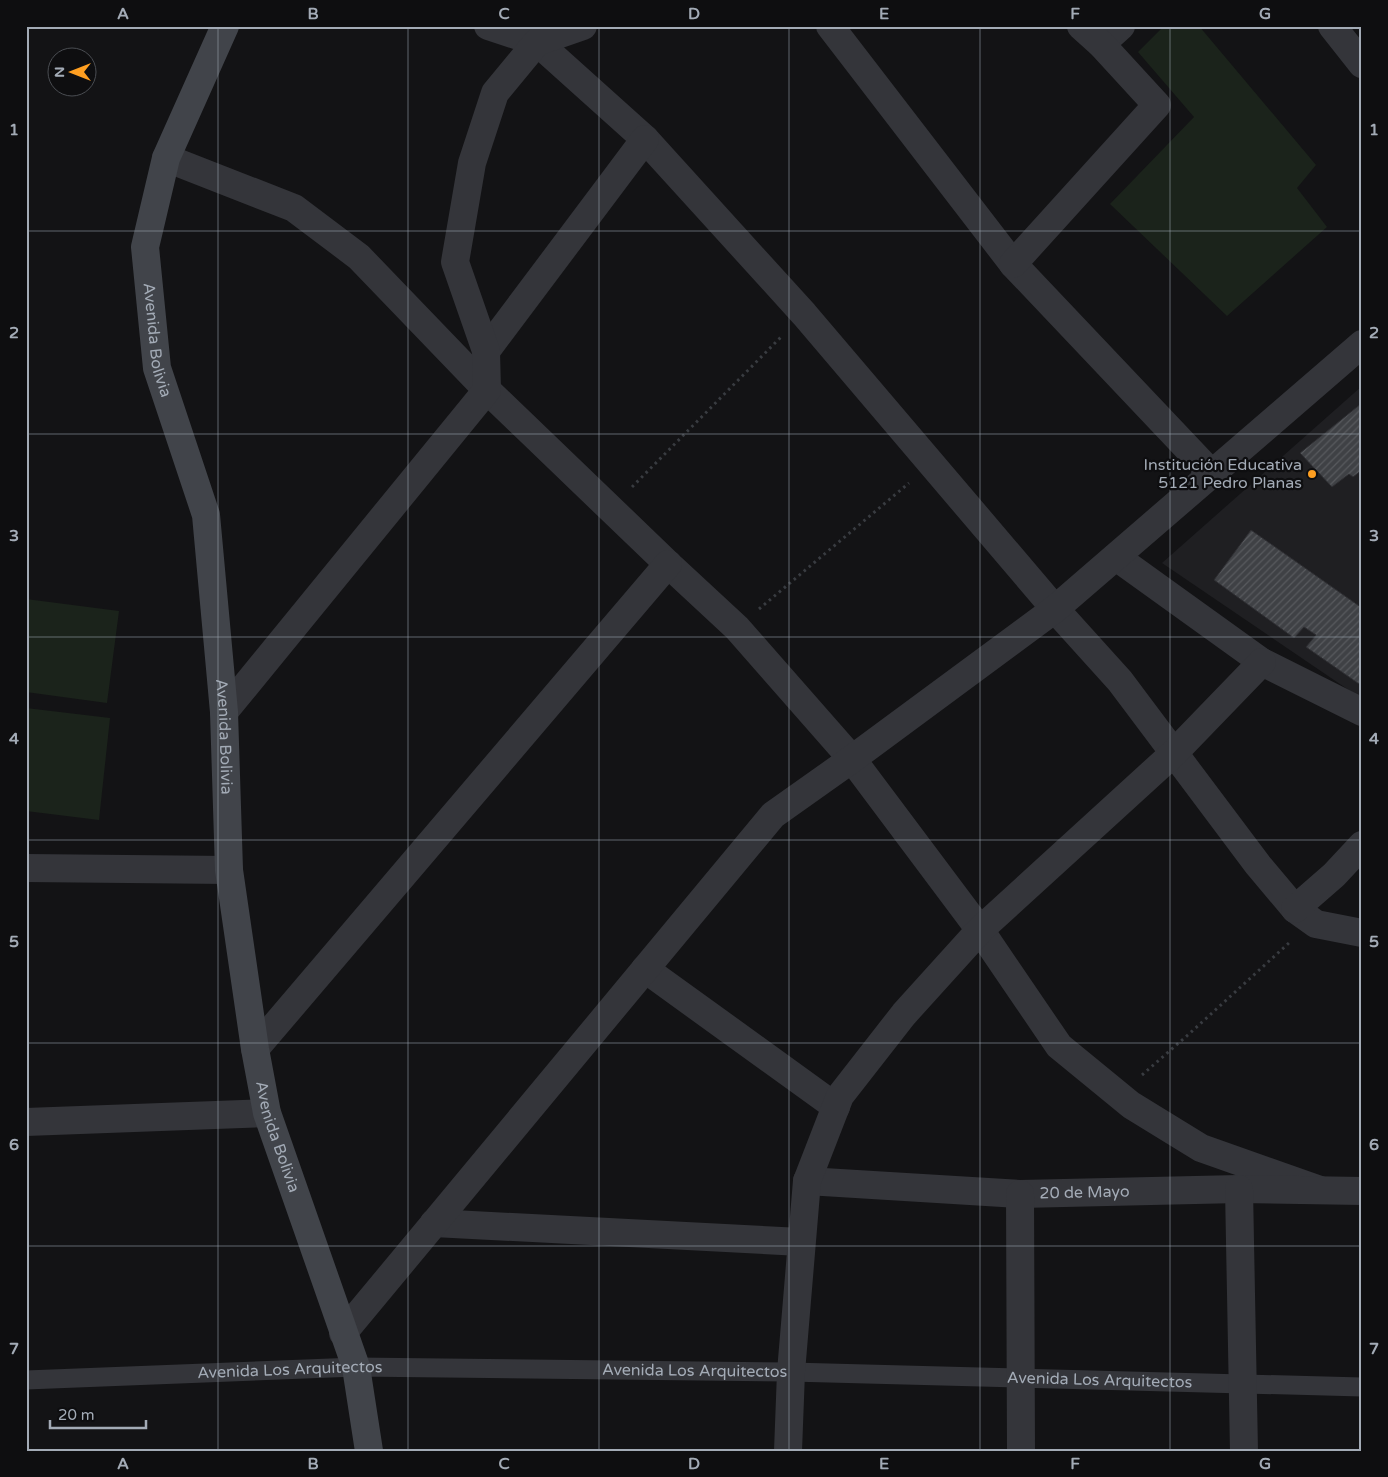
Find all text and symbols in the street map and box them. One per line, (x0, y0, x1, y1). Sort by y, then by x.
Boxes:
text: A (117, 4, 129, 24)
text: B (307, 4, 319, 24)
text: C (498, 4, 510, 24)
text: D (688, 4, 700, 24)
text: E (879, 4, 889, 24)
text: F (1070, 4, 1080, 24)
text: G (1259, 4, 1271, 24)
north arrow (48, 48, 98, 98)
text: N (51, 66, 68, 78)
text: 1 (9, 120, 19, 140)
text: 1 (1369, 120, 1379, 140)
street label: Avenida Bolivia (139, 282, 176, 400)
text: 2 (9, 323, 19, 343)
text: 2 (1369, 323, 1379, 343)
place label: Institución Educativa 5121 Pedro Planas (1144, 455, 1302, 493)
marker: Institución Educativa 5121 Pedro Planas (1306, 468, 1318, 480)
text: 3 (9, 526, 19, 546)
text: 3 (1369, 526, 1379, 546)
street label: Avenida Bolivia (211, 678, 237, 795)
text: 4 (9, 729, 19, 749)
text: 4 (1369, 729, 1379, 749)
text: 5 (9, 932, 19, 952)
text: 5 (1369, 932, 1379, 952)
street label: Avenida Bolivia (251, 1079, 304, 1195)
text: 6 (9, 1135, 19, 1155)
text: 6 (1369, 1135, 1379, 1155)
street label: 20 de Mayo (1039, 1181, 1130, 1204)
text: 7 (9, 1339, 19, 1359)
text: 7 (1369, 1339, 1379, 1359)
street label: Avenida Los Arquitectos (197, 1357, 382, 1383)
street label: Avenida Los Arquitectos (602, 1360, 787, 1382)
street label: Avenida Los Arquitectos (1007, 1368, 1192, 1393)
scale bar (50, 1397, 146, 1429)
text: 20 m (58, 1406, 95, 1424)
text: A (117, 1454, 129, 1474)
text: B (307, 1454, 319, 1474)
text: C (498, 1454, 510, 1474)
text: D (688, 1454, 700, 1474)
text: E (879, 1454, 889, 1474)
text: F (1070, 1454, 1080, 1474)
text: G (1259, 1454, 1271, 1474)

